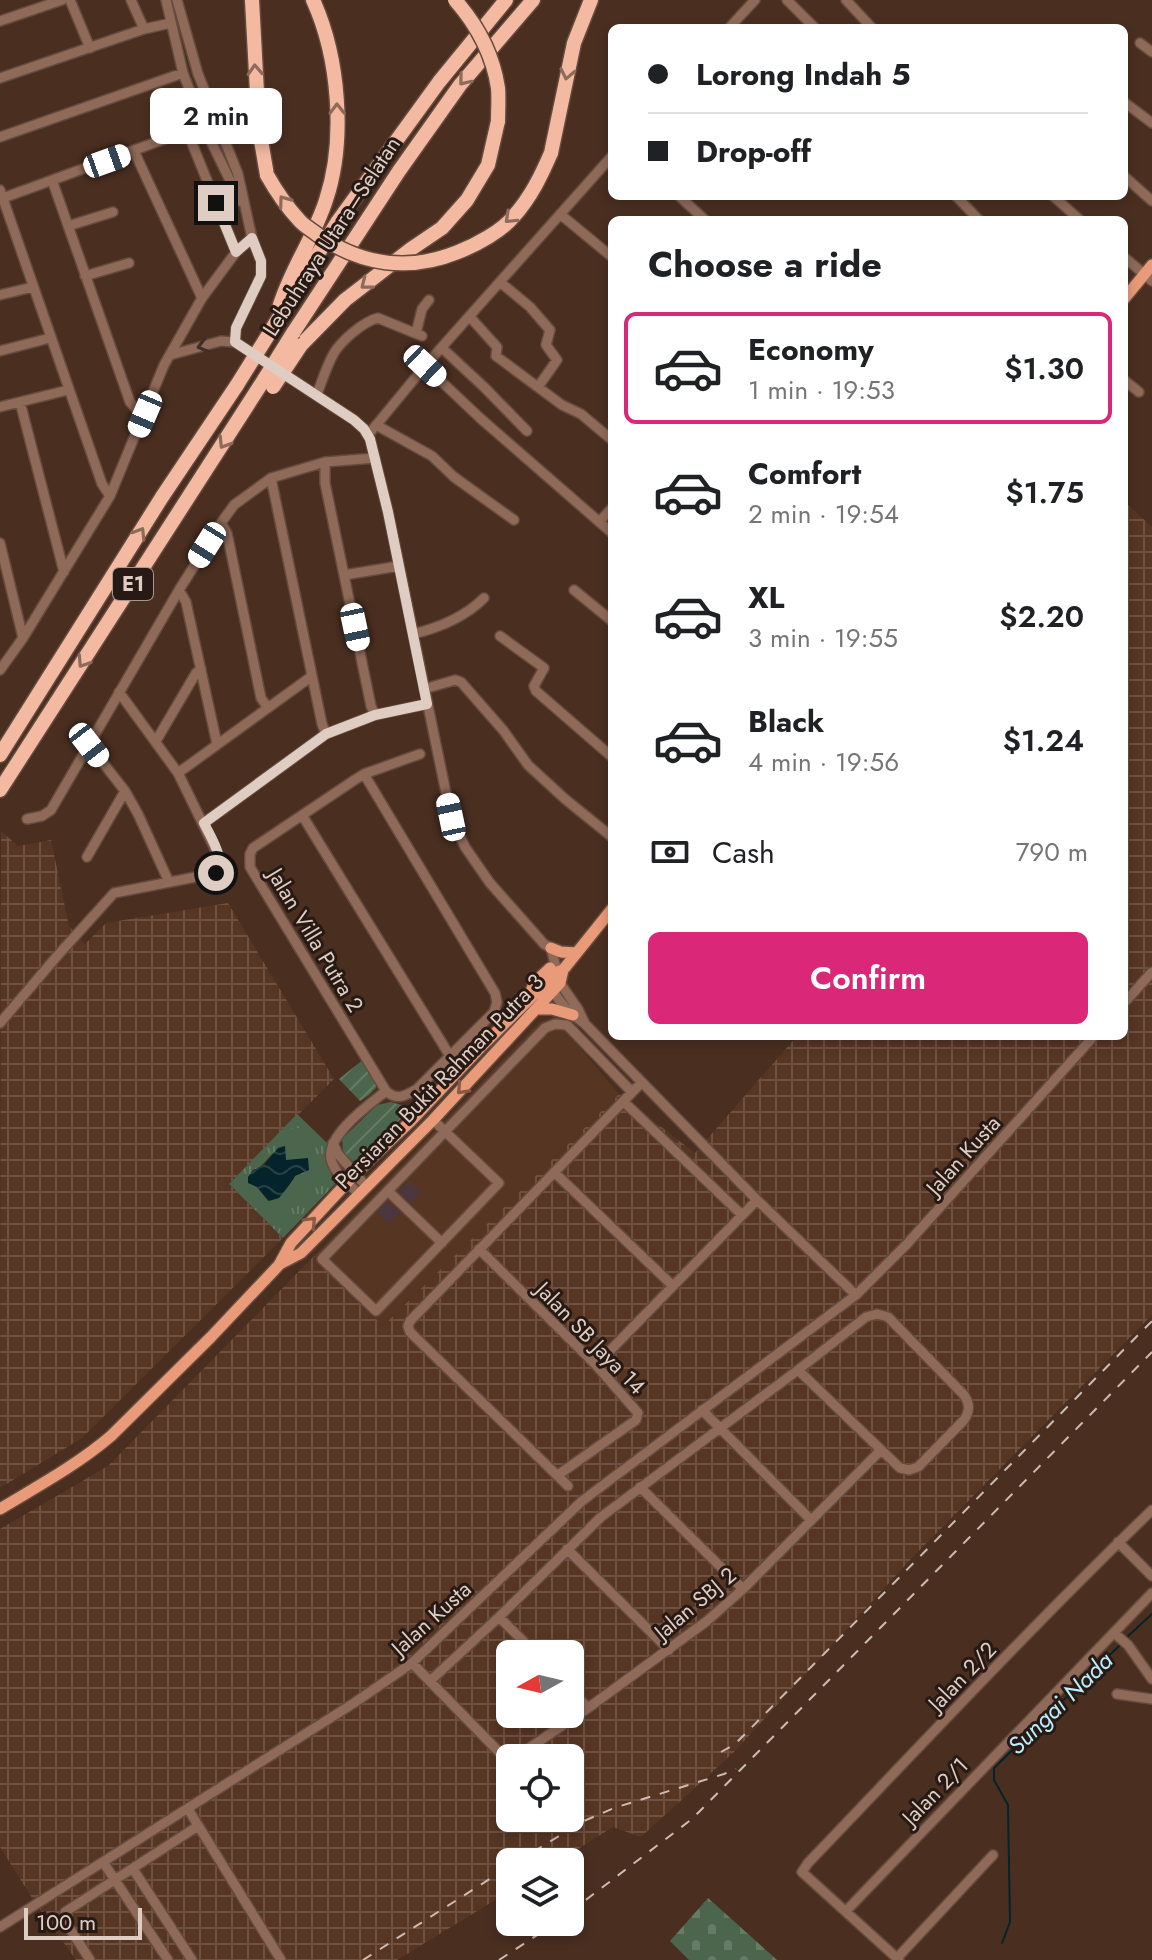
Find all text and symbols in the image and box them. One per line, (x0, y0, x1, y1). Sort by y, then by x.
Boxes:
text: Lorong Indah 5 (696, 53, 911, 96)
one-way arrow (247, 63, 264, 76)
one-way arrow (559, 67, 576, 80)
one-way arrow (459, 71, 474, 85)
callout: 2 min (150, 87, 282, 143)
text: 2 min (183, 97, 249, 135)
one-way arrow (328, 102, 346, 115)
street label: Lebuhraya Utara–Selatan (254, 130, 408, 342)
text: Drop-off (696, 130, 811, 173)
car (80, 142, 134, 180)
route end (198, 185, 234, 221)
one-way arrow (279, 195, 294, 210)
one-way arrow (505, 208, 519, 223)
text: Choose a ride (648, 238, 882, 290)
one-way arrow (360, 274, 375, 288)
text: Economy (748, 328, 874, 371)
icon: car (652, 332, 724, 404)
one-way arrow (196, 337, 210, 353)
car (399, 341, 451, 391)
text: $1.30 (1004, 347, 1084, 390)
text: 1 min · 19:53 (748, 371, 895, 409)
car (125, 387, 165, 441)
one-way arrow (218, 435, 233, 449)
text: Comfort (748, 452, 861, 495)
icon: car (652, 456, 724, 528)
text: $1.75 (1006, 471, 1084, 514)
text: 2 min · 19:54 (748, 495, 899, 533)
car (184, 518, 230, 572)
one-way arrow (130, 527, 146, 542)
road number: E1 (113, 568, 153, 600)
text: XL (748, 576, 784, 619)
icon: car (652, 580, 724, 652)
text: $2.20 (999, 595, 1084, 638)
car (338, 601, 372, 653)
text: 3 min · 19:55 (748, 619, 898, 657)
one-way arrow (77, 653, 92, 668)
text: Black (748, 700, 824, 743)
icon: car (652, 704, 724, 776)
car (65, 719, 113, 771)
text: $1.24 (1003, 719, 1084, 762)
text: 4 min · 19:56 (748, 743, 899, 781)
car (434, 791, 468, 843)
icon: cash (648, 830, 692, 874)
text: Cash (712, 831, 775, 874)
text: 790 m (1016, 833, 1088, 871)
route start (198, 855, 234, 891)
street label: Jalan Villa Putra 2 (259, 859, 372, 1018)
button: Confirm (648, 932, 1088, 1024)
street label: Persiaran Bukit Rahman Putra 3 (327, 966, 551, 1196)
one-way arrow (456, 1080, 471, 1094)
street label: Jalan Kusta (916, 1108, 1008, 1204)
one-way arrow (301, 1217, 316, 1231)
street label: Jalan SB Jaya 14 (527, 1272, 653, 1402)
street label: Jalan SBJ 2 (645, 1559, 743, 1649)
street label: Jalan Kusta (382, 1573, 478, 1665)
street label: Jalan 2/2 (919, 1634, 1003, 1720)
north arrow (496, 1640, 584, 1728)
map controls (496, 1640, 584, 1936)
water label: Sungai Nada (999, 1644, 1121, 1762)
button: locate (496, 1744, 584, 1832)
street label: Jalan 2/1 (892, 1750, 975, 1834)
button: layers (496, 1848, 584, 1936)
scale bar (24, 1904, 142, 1940)
text: 100 m (36, 1906, 96, 1938)

